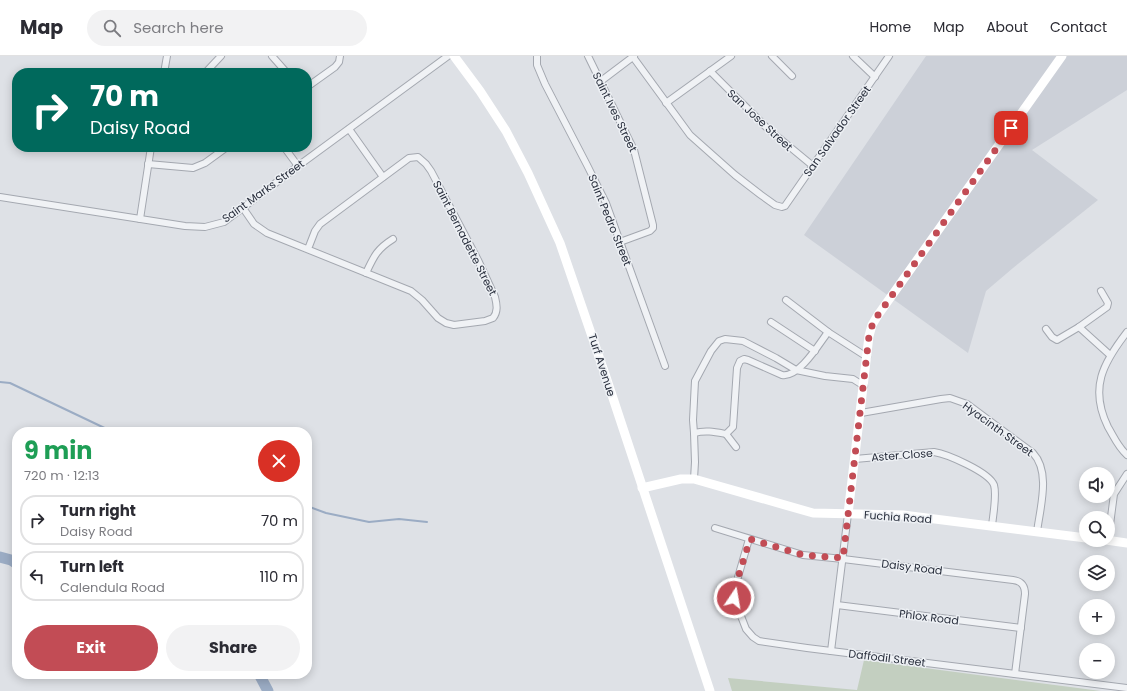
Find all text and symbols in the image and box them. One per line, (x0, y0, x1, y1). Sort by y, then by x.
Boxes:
search box (87, 10, 367, 46)
text: Map (20, 14, 63, 41)
icon: search (101, 17, 123, 39)
text: Search here (133, 17, 224, 38)
text: Home (869, 17, 911, 37)
text: Map (933, 17, 964, 37)
text: About (986, 17, 1028, 37)
text: Contact (1050, 17, 1107, 37)
street label: Saint Ives Street (589, 69, 641, 155)
text: 70 m (90, 77, 159, 116)
street label: San Salvador Street (800, 82, 874, 180)
icon: right (24, 84, 76, 136)
street label: San Jose Street (724, 85, 796, 155)
pin (994, 111, 1028, 145)
text: Daisy Road (90, 115, 190, 140)
icon: arrive (1000, 117, 1022, 139)
street label: Saint Marks Street (219, 156, 307, 226)
street label: Saint Pedro Street (584, 172, 636, 268)
street label: Saint Bernadette Street (429, 178, 501, 298)
street label: Turf Avenue (584, 332, 620, 399)
street label: Hyacinth Street (959, 398, 1037, 460)
text: 9 min (24, 434, 93, 467)
button: close (258, 440, 300, 482)
street label: Aster Close (871, 445, 934, 465)
text: 720 m · 12:13 (24, 466, 100, 485)
map controls (1079, 467, 1115, 679)
button: sound (1079, 467, 1115, 503)
text: Turn right (60, 500, 136, 521)
street label: Fuchia Road (864, 507, 932, 527)
icon: right (26, 509, 48, 531)
text: 70 m (261, 510, 298, 531)
button: search (1079, 511, 1115, 547)
text: Daisy Road (60, 522, 133, 541)
street label: Daisy Road (881, 555, 943, 579)
button: layers (1079, 555, 1115, 591)
text: Turn left (60, 556, 124, 577)
icon: left (26, 565, 48, 587)
text: 110 m (260, 566, 298, 587)
position arrow (713, 577, 755, 619)
text: Calendula Road (60, 578, 165, 597)
button: + (1079, 599, 1115, 635)
street label: Phlox Road (898, 605, 960, 629)
button: Exit (24, 625, 158, 671)
button: Share (166, 625, 300, 671)
button: − (1079, 643, 1115, 679)
street label: Daffodil Street (848, 645, 926, 671)

